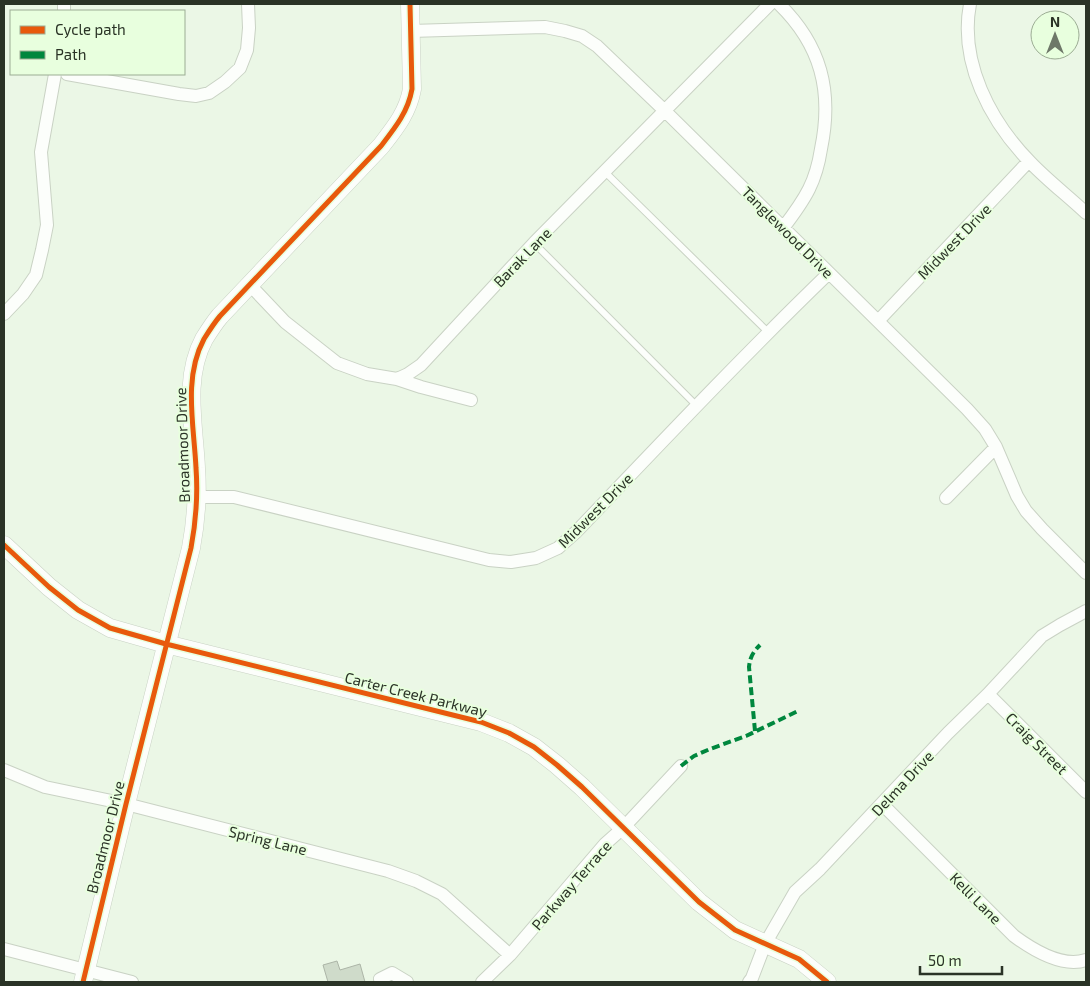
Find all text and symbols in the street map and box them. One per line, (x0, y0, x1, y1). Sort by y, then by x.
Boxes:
legend (10, 10, 185, 75)
north arrow (1030, 10, 1080, 60)
text: N (1050, 13, 1060, 30)
text: Cycle path (55, 20, 126, 38)
text: Path (55, 45, 86, 63)
street label: Tanglewood Drive (738, 182, 838, 282)
street label: Midwest Drive (913, 199, 995, 283)
street label: Barak Lane (489, 224, 555, 290)
street label: Broadmoor Drive (171, 387, 193, 503)
street label: Midwest Drive (554, 469, 636, 551)
street label: Carter Creek Parkway (343, 668, 489, 720)
street label: Craig Street (1002, 708, 1072, 778)
street label: Delma Drive (867, 747, 937, 819)
street label: Broadmoor Drive (82, 779, 128, 895)
street label: Spring Lane (227, 822, 309, 858)
street label: Parkway Terrace (527, 837, 615, 933)
street label: Kelli Lane (947, 869, 1005, 927)
scale bar (920, 944, 1002, 976)
text: 50 m (928, 951, 962, 969)

